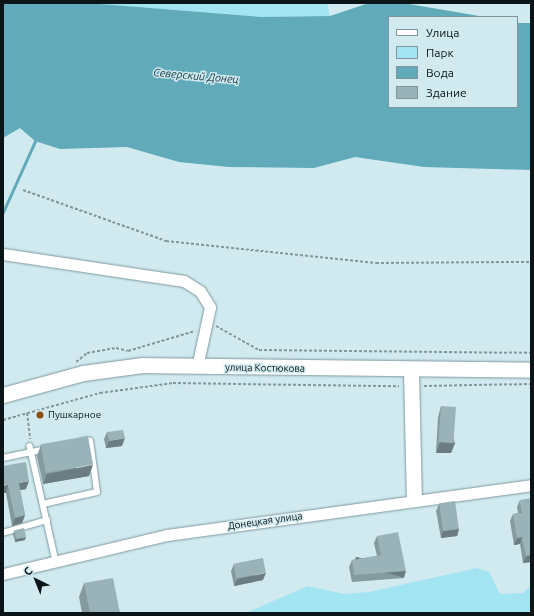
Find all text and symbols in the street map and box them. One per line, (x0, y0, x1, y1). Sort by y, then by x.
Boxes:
legend (388, 16, 518, 108)
text: Улица (426, 26, 459, 39)
text: Парк (426, 46, 454, 59)
water label: Северский Донец (153, 66, 239, 86)
text: Вода (426, 66, 454, 79)
text: Здание (426, 86, 467, 99)
street label: улица Костюкова (225, 361, 305, 375)
place label: Пушкарное (48, 409, 101, 421)
marker: Пушкарное (35, 410, 45, 420)
street label: Донецкая улица (227, 510, 303, 532)
north arrow (16, 560, 56, 600)
text: С (21, 564, 34, 578)

